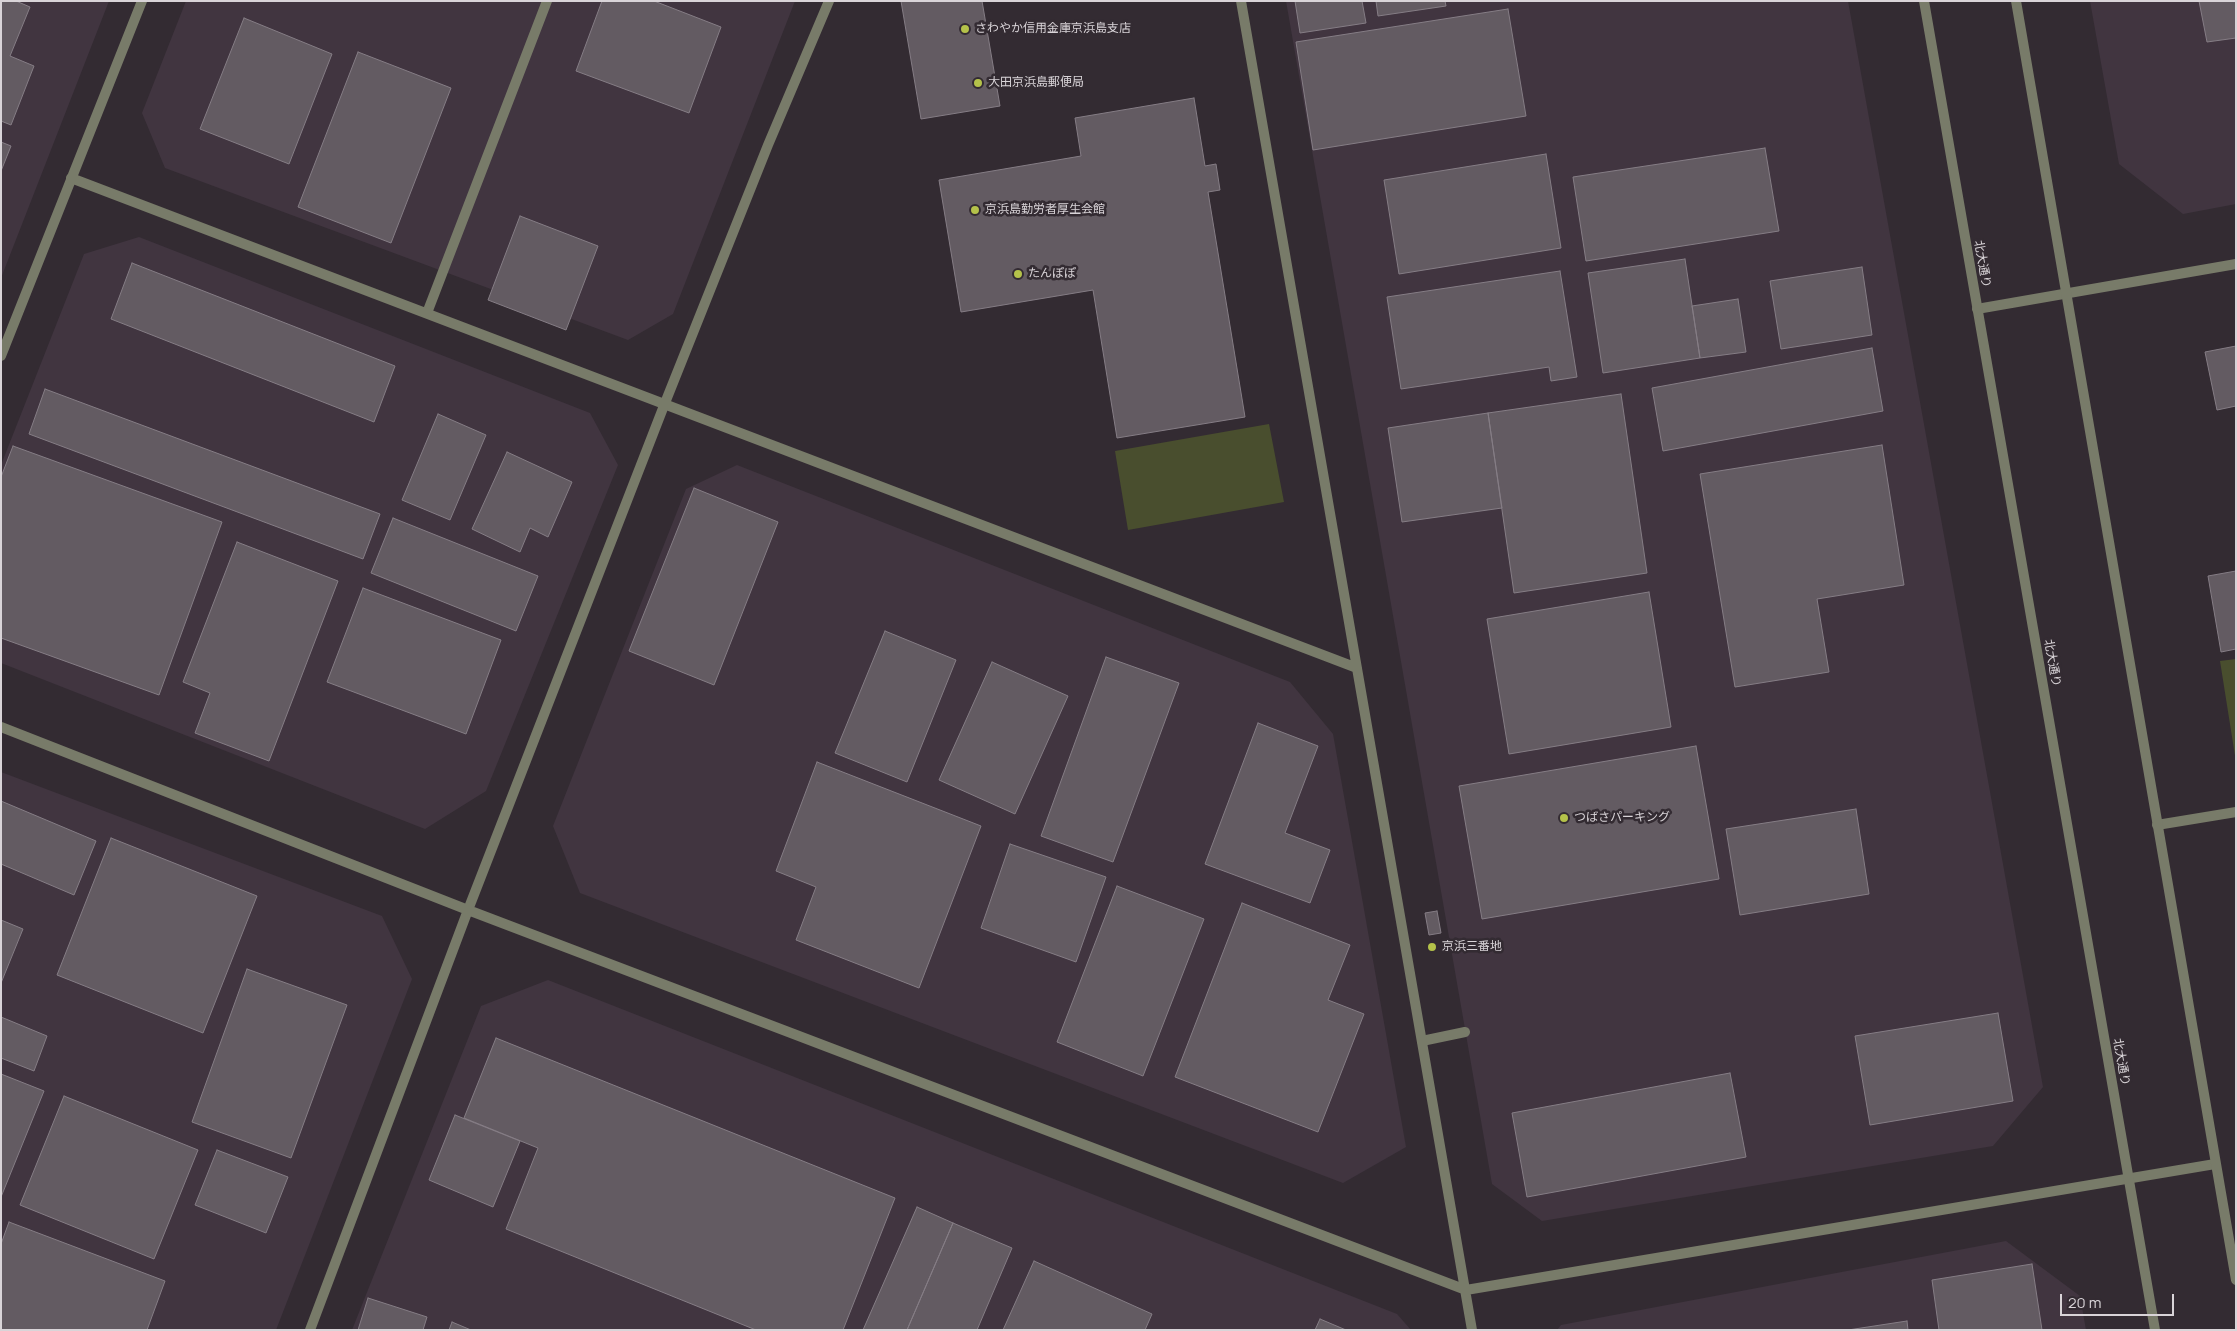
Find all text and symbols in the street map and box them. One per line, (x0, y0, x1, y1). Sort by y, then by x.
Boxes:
place label: さわやか信用金庫京浜島支店 (975, 22, 1131, 36)
marker: さわやか信用金庫京浜島支店 (959, 23, 971, 35)
place label: 大田京浜島郵便局 (988, 76, 1084, 90)
marker: 大田京浜島郵便局 (972, 77, 984, 89)
place label: 京浜島勤労者厚生会館 (985, 203, 1105, 217)
marker: 京浜島勤労者厚生会館 (969, 204, 981, 216)
street label: 北大通り (1971, 239, 1993, 289)
place label: たんぽぽ (1028, 267, 1076, 281)
marker: たんぽぽ (1012, 268, 1024, 280)
street label: 北大通り (2041, 638, 2063, 688)
place label: つばさパーキング (1574, 811, 1670, 825)
marker: つばさパーキング (1558, 812, 1570, 824)
place label: 京浜三番地 (1442, 940, 1502, 954)
marker: 京浜三番地 (1426, 941, 1438, 953)
street label: 北大通り (2110, 1037, 2132, 1087)
scale bar (2062, 1284, 2176, 1316)
text: 20 m (2068, 1292, 2101, 1313)

